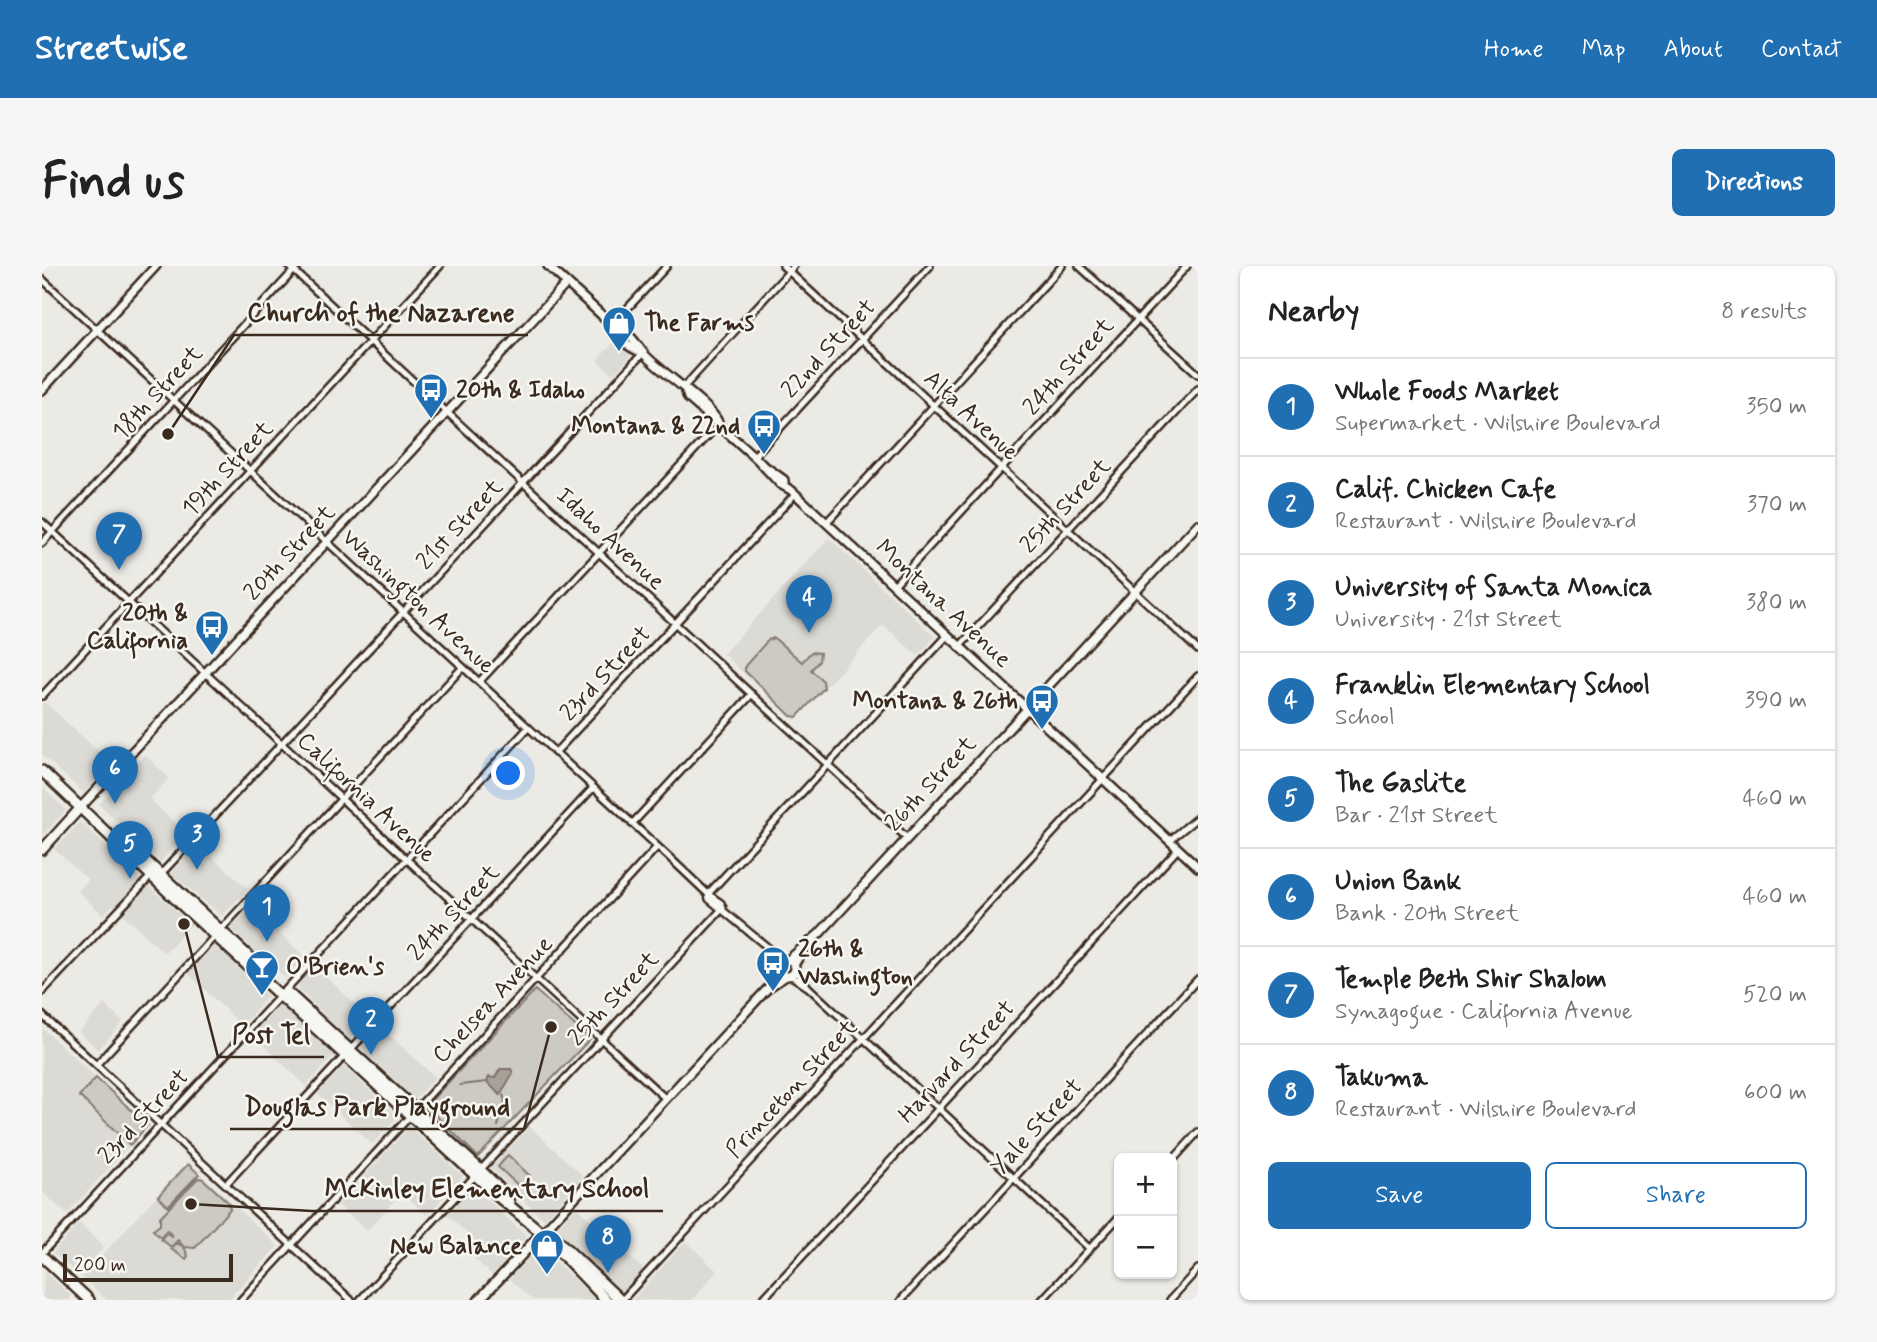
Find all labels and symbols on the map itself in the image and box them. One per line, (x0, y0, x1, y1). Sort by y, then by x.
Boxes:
callout: Church of the Nazarene (234, 288, 528, 335)
street label: 22nd Street (775, 293, 883, 405)
text: Church of the Nazarene (247, 297, 515, 331)
shop icon: The Farms (600, 304, 638, 353)
place label: The Farms (644, 308, 755, 339)
street label: 24th Street (1017, 311, 1121, 423)
street label: 18th Street (106, 339, 210, 447)
street label: Alta Avenue (917, 364, 1025, 468)
bus stop icon: 20th & Idaho (412, 371, 450, 420)
place label: 20th & Idaho (456, 375, 585, 406)
bus stop icon: Montana & 22nd (745, 407, 783, 456)
place label: Montana & 22nd (571, 411, 740, 442)
street label: 19th Street (176, 414, 280, 524)
street label: 25th Street (1014, 452, 1118, 560)
street label: 21st Street (410, 473, 510, 577)
street label: Idaho Avenue (549, 481, 671, 598)
street label: 20th Street (237, 498, 343, 608)
pin: 7 (96, 512, 142, 570)
street label: Washington Avenue (332, 523, 502, 684)
street label: Montana Avenue (868, 533, 1018, 675)
pin: 4 (786, 575, 832, 633)
place label: 20th & California (87, 598, 188, 659)
bus stop icon: 20th & California (193, 608, 231, 657)
street label: 23rd Street (554, 620, 658, 728)
bus stop icon: Montana & 26th (1023, 682, 1061, 731)
place label: Montana & 26th (853, 686, 1018, 717)
street label: California Avenue (289, 726, 442, 872)
street label: 26th Street (879, 729, 983, 839)
pin: 6 (92, 746, 138, 804)
your location (491, 756, 525, 790)
pin: 3 (174, 812, 220, 870)
pin: 5 (107, 821, 153, 879)
street label: 24th Street (401, 858, 507, 968)
pin: 1 (244, 884, 290, 942)
street label: Chelsea Avenue (426, 929, 560, 1070)
place label: 26th & Washington (797, 934, 913, 996)
bus stop icon: 26th & Washington (754, 944, 792, 993)
street label: 25th Street (562, 945, 666, 1053)
bar icon: O'Brien's (243, 948, 281, 997)
place label: O'Brien's (286, 952, 385, 983)
street label: Harvard Street (892, 994, 1022, 1130)
pin: 2 (348, 997, 394, 1055)
callout: Post Tel (218, 1010, 324, 1057)
street label: Princeton Street (719, 1013, 865, 1165)
text: Post Tel (232, 1019, 310, 1053)
street label: 23rd Street (92, 1063, 196, 1171)
street label: Yale Street (984, 1072, 1090, 1182)
callout: Douglas Park Playground (230, 1082, 524, 1129)
text: Douglas Park Playground (244, 1091, 510, 1128)
callout: McKinley Elementary School (312, 1164, 663, 1211)
text: McKinley Elementary School (325, 1173, 649, 1207)
pin: 8 (585, 1215, 631, 1273)
shop icon: New Balance (528, 1227, 566, 1276)
place label: New Balance (390, 1231, 522, 1262)
scale bar (63, 1251, 233, 1283)

